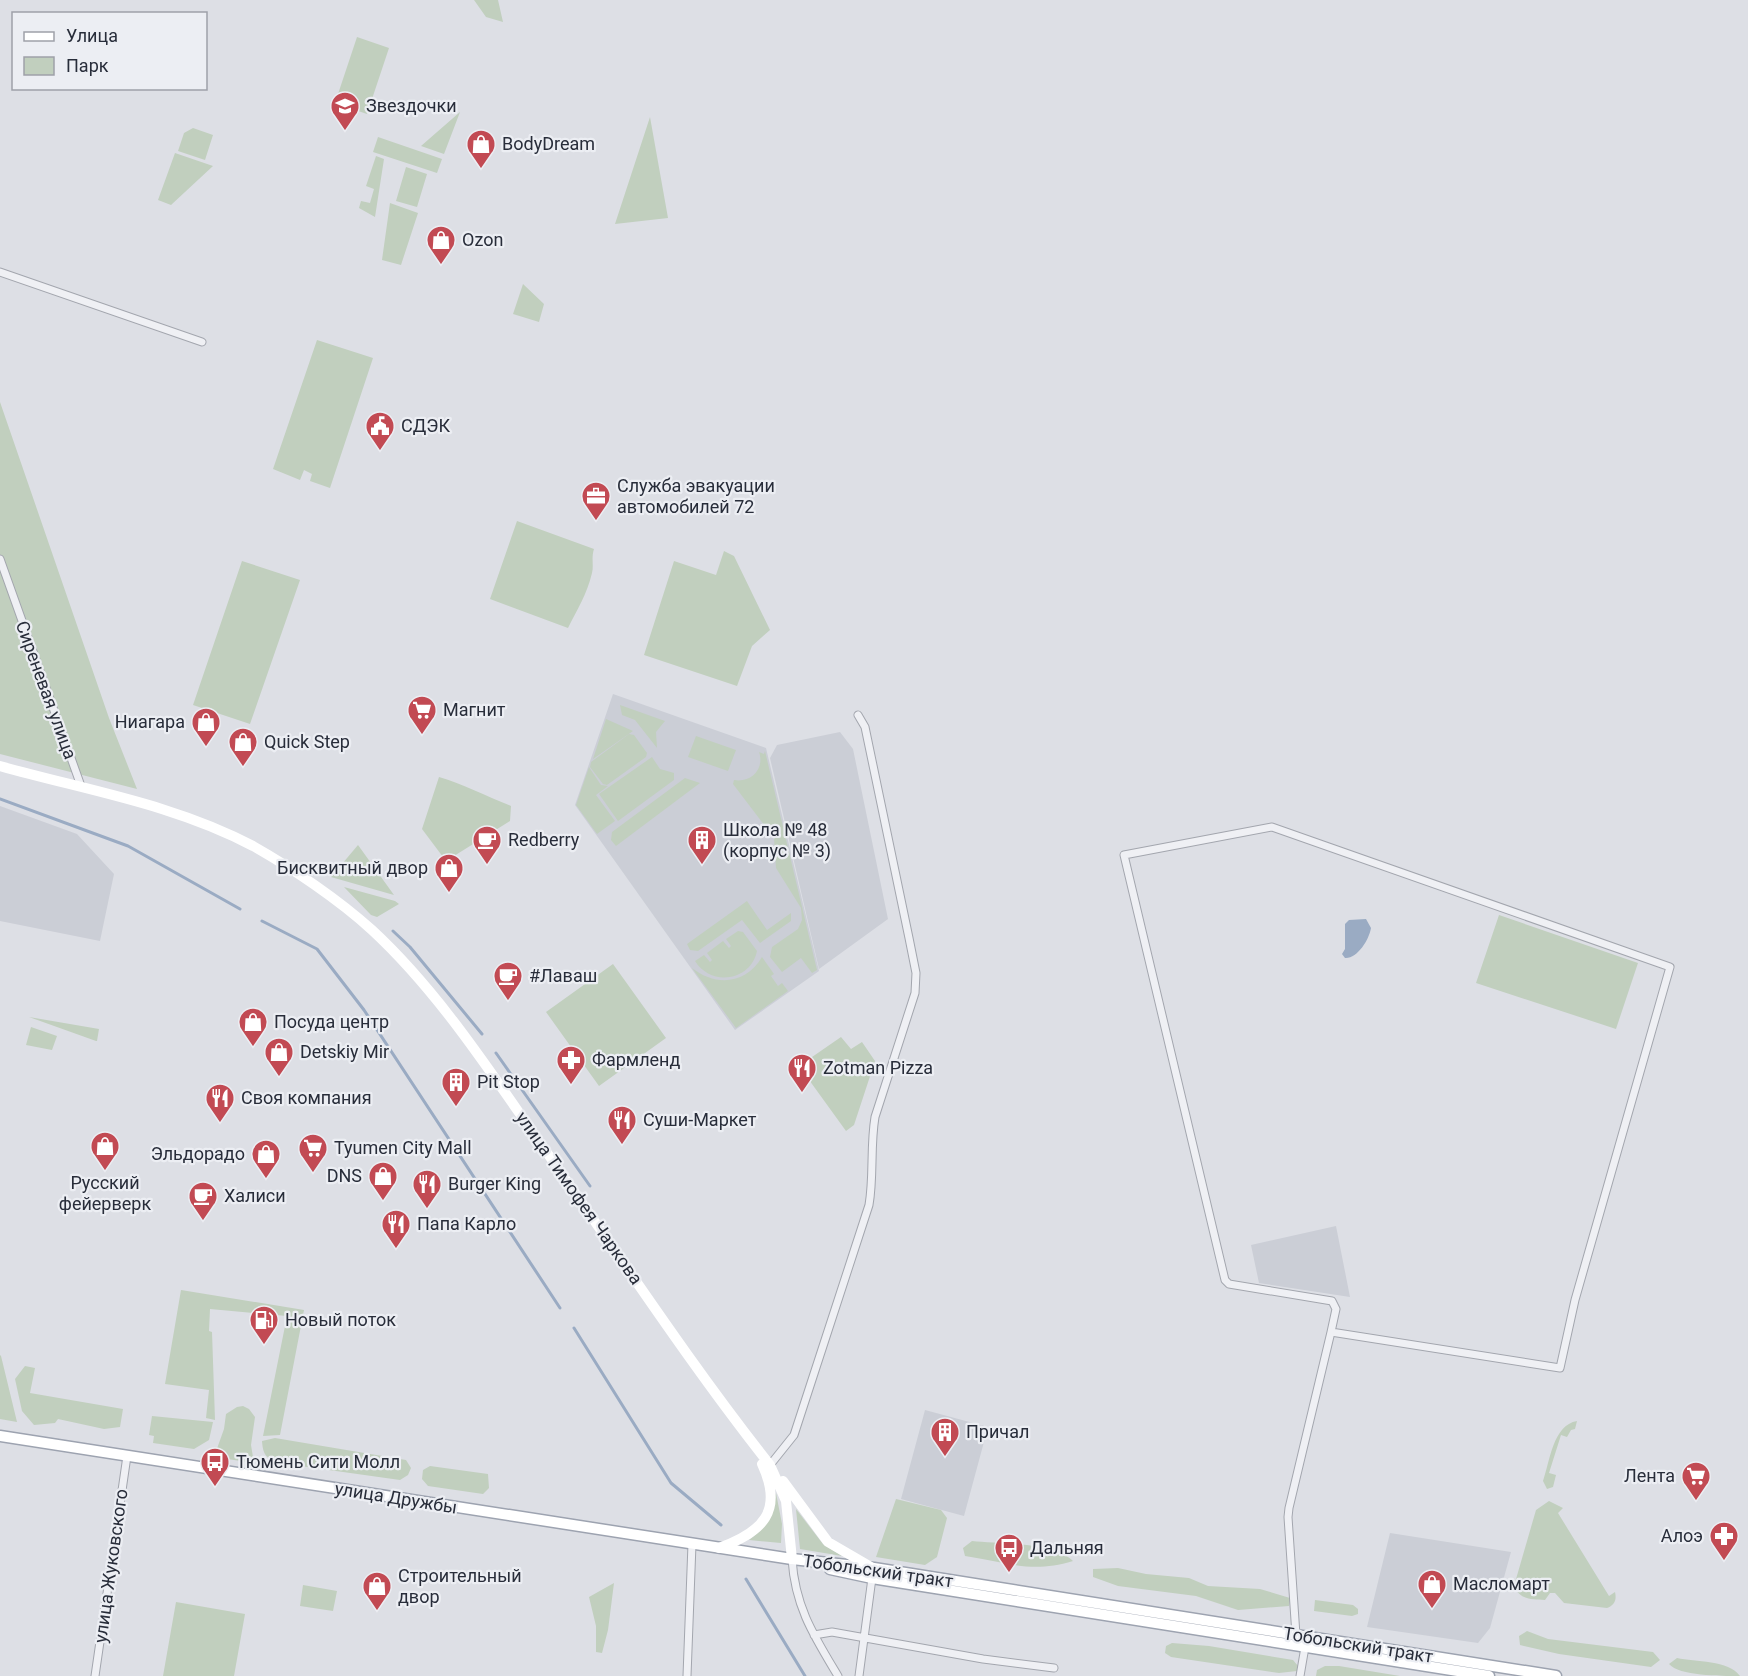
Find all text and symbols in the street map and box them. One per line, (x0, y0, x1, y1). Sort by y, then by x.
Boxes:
legend (12, 12, 207, 90)
text: Улица (66, 25, 118, 46)
text: Парк (66, 55, 109, 76)
school or university icon: Звездочки (329, 90, 361, 132)
place label: Звездочки (366, 95, 457, 116)
shop icon: BodyDream (465, 128, 497, 170)
place label: BodyDream (502, 133, 595, 154)
shop icon: Ozon (425, 224, 457, 266)
place label: Ozon (462, 229, 503, 250)
public building icon: СДЭК (364, 410, 396, 452)
place label: СДЭК (401, 415, 450, 436)
place label: Служба эвакуации автомобилей 72 (617, 475, 775, 517)
office icon: Служба эвакуации автомобилей 72 (580, 480, 612, 522)
street label: Сиреневая улица (12, 618, 81, 762)
supermarket icon: Магнит (406, 694, 438, 736)
place label: Магнит (443, 699, 506, 720)
shop icon: Ниагара (190, 706, 222, 748)
place label: Ниагара (115, 711, 185, 732)
shop icon: Quick Step (227, 726, 259, 768)
place label: Quick Step (264, 731, 350, 752)
place label: Школа № 48 (корпус № 3) (723, 819, 831, 862)
cafe icon: Redberry (471, 824, 503, 866)
building icon: Школа № 48 (корпус № 3) (686, 824, 718, 866)
place label: Redberry (508, 829, 580, 850)
shop icon: Бисквитный двор (433, 852, 465, 894)
place label: Бисквитный двор (277, 857, 428, 878)
cafe icon: #Лаваш (492, 960, 524, 1002)
place label: #Лаваш (529, 965, 597, 986)
shop icon: Посуда центр (237, 1006, 269, 1048)
place label: Посуда центр (274, 1011, 389, 1032)
shop icon: Detskiy Mir (263, 1036, 295, 1078)
place label: Detskiy Mir (300, 1041, 389, 1062)
pharmacy icon: Фармленд (555, 1044, 587, 1086)
place label: Фармленд (592, 1049, 680, 1070)
restaurant icon: Zotman Pizza (786, 1052, 818, 1094)
place label: Zotman Pizza (823, 1057, 933, 1078)
building icon: Pit Stop (440, 1066, 472, 1108)
place label: Pit Stop (477, 1071, 540, 1092)
restaurant icon: Своя компания (204, 1082, 236, 1124)
place label: Своя компания (241, 1087, 372, 1108)
restaurant icon: Суши-Маркет (606, 1104, 638, 1146)
street label: улица Тимофея Чаркова (512, 1107, 647, 1288)
place label: Суши-Маркет (643, 1109, 757, 1130)
shop icon: Русский фейерверк (89, 1130, 121, 1172)
supermarket icon: Tyumen City Mall (297, 1132, 329, 1174)
place label: Tyumen City Mall (334, 1137, 472, 1158)
shop icon: Эльдорадо (250, 1138, 282, 1180)
place label: Эльдорадо (151, 1143, 245, 1164)
shop icon: DNS (367, 1160, 399, 1202)
place label: DNS (327, 1165, 362, 1186)
restaurant icon: Burger King (411, 1168, 443, 1210)
place label: Русский фейерверк (59, 1172, 151, 1214)
place label: Burger King (448, 1173, 541, 1194)
cafe icon: Халиси (187, 1180, 219, 1222)
place label: Халиси (224, 1185, 286, 1206)
restaurant icon: Папа Карло (380, 1208, 412, 1250)
place label: Папа Карло (417, 1213, 516, 1234)
fuel station icon: Новый поток (248, 1304, 280, 1346)
place label: Новый поток (285, 1309, 396, 1330)
building icon: Причал (929, 1416, 961, 1458)
place label: Причал (966, 1421, 1029, 1442)
bus stop icon: Тюмень Сити Молл (199, 1446, 231, 1488)
place label: Тюмень Сити Молл (236, 1451, 400, 1472)
supermarket icon: Лента (1680, 1460, 1712, 1502)
place label: Лента (1624, 1465, 1675, 1486)
street label: улица Дружбы (333, 1477, 459, 1518)
street label: улица Жуковского (89, 1487, 132, 1644)
pharmacy icon: Алоэ (1708, 1520, 1740, 1562)
place label: Алоэ (1661, 1525, 1703, 1546)
bus stop icon: Дальняя (993, 1532, 1025, 1574)
place label: Дальняя (1030, 1537, 1104, 1558)
street label: Тобольский тракт (801, 1550, 955, 1592)
place label: Строительный двор (398, 1565, 522, 1607)
shop icon: Масломарт (1416, 1568, 1448, 1610)
shop icon: Строительный двор (361, 1570, 393, 1612)
place label: Масломарт (1453, 1573, 1550, 1594)
street label: Тобольский тракт (1282, 1622, 1435, 1667)

